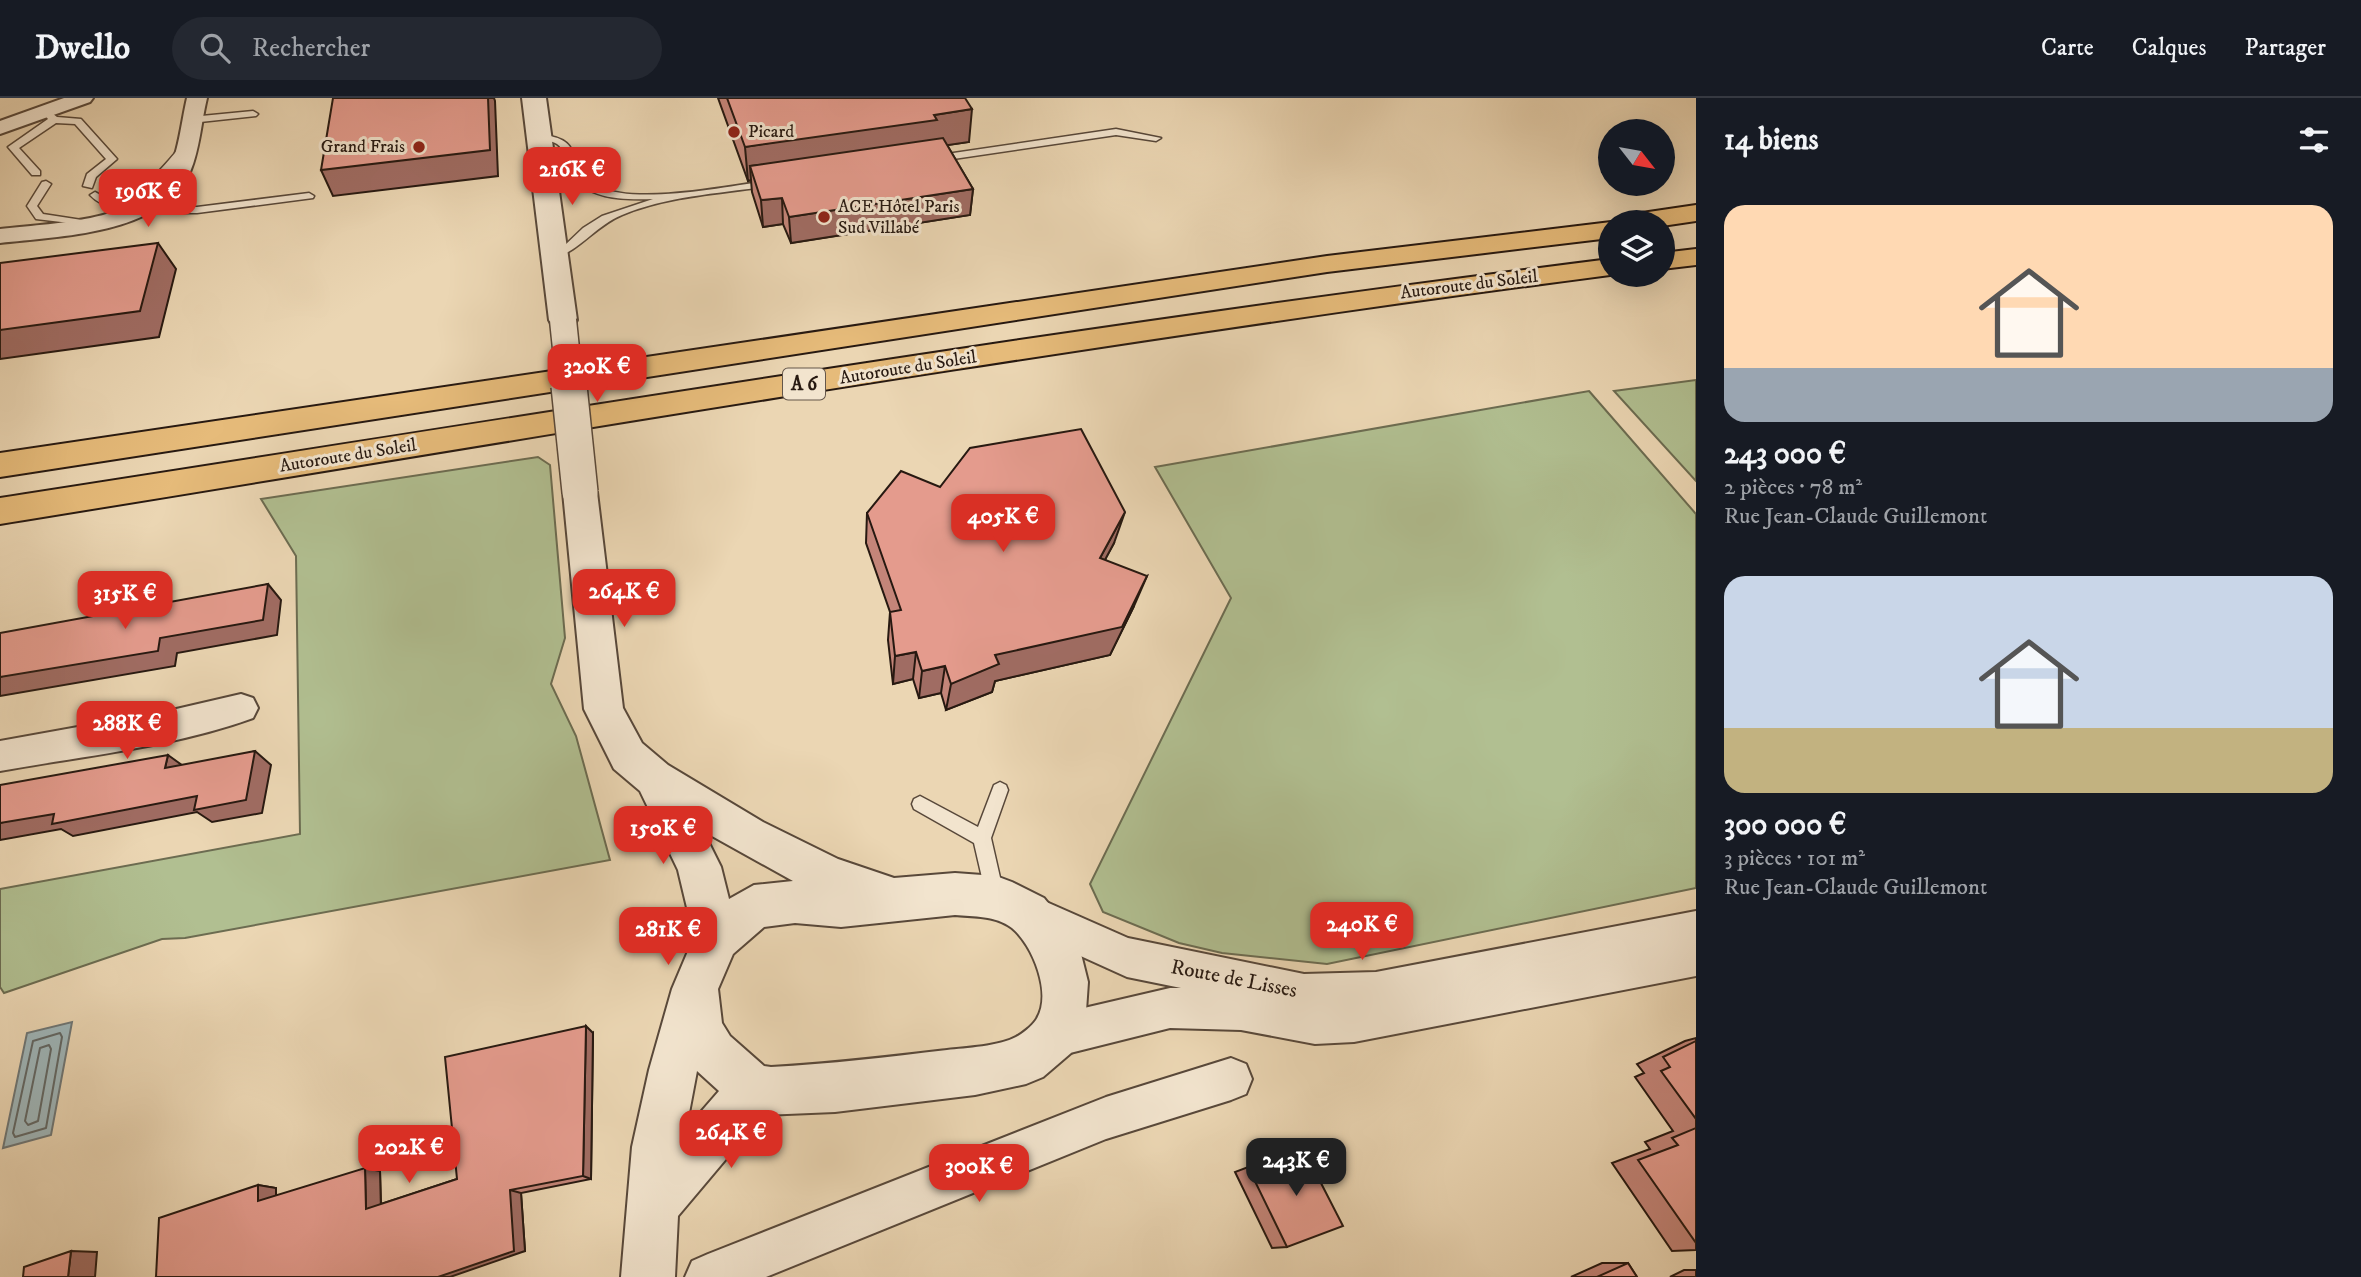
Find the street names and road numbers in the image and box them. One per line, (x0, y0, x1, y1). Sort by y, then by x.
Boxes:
street label: Autoroute du Soleil (1399, 266, 1540, 304)
street label: Autoroute du Soleil (838, 346, 979, 390)
road number: A 6 (783, 368, 825, 400)
street label: Autoroute du Soleil (278, 434, 419, 478)
street label: Route de Lisses (1169, 954, 1299, 1004)

